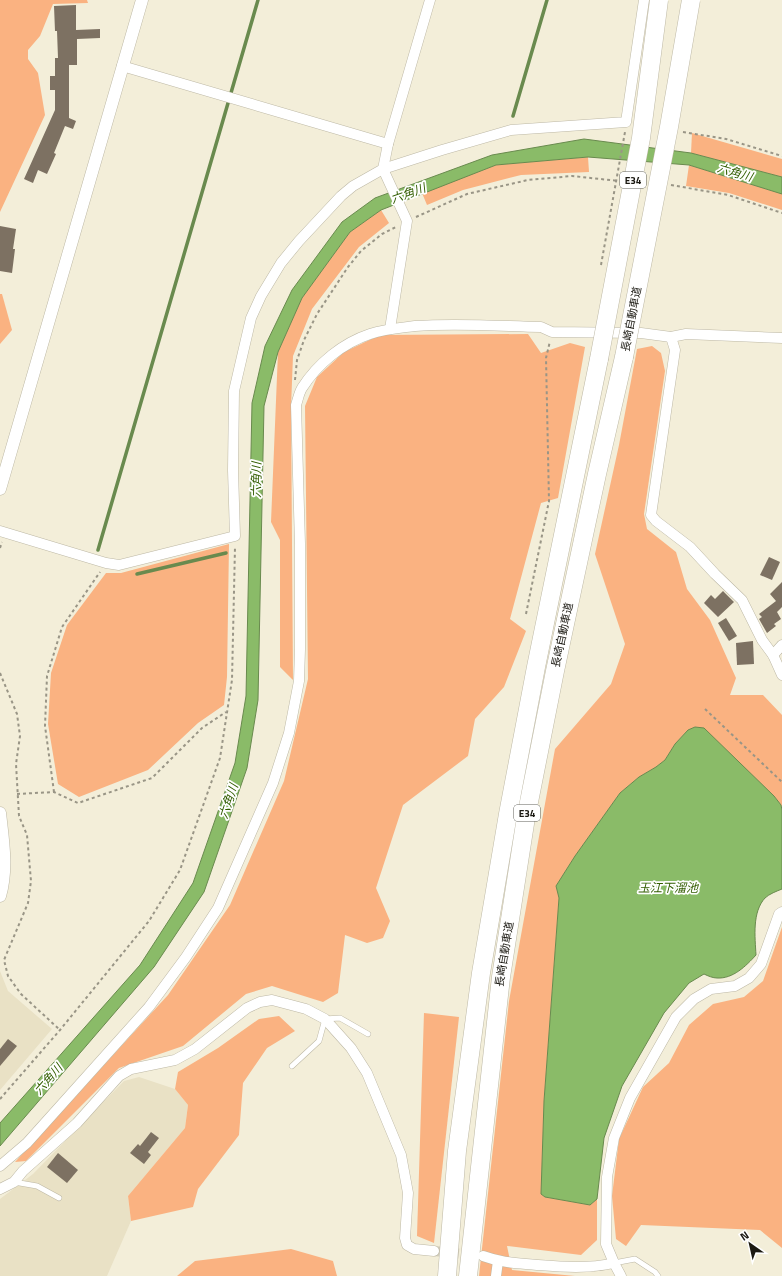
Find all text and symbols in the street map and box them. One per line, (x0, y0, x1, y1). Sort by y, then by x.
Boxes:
water label: 六角川 (715, 158, 757, 187)
road number: E34 (620, 172, 646, 188)
water label: 六角川 (388, 177, 430, 208)
street label: 長崎自動車道 (617, 285, 645, 353)
water label: 六角川 (246, 460, 266, 498)
street label: 長崎自動車道 (547, 601, 577, 669)
water label: 六角川 (213, 779, 243, 821)
road number: E34 (514, 805, 540, 821)
water label: 玉江下溜池 (638, 878, 699, 897)
street label: 長崎自動車道 (491, 920, 517, 988)
water label: 六角川 (29, 1058, 68, 1099)
north arrow (730, 1224, 770, 1264)
text: N (737, 1227, 752, 1244)

